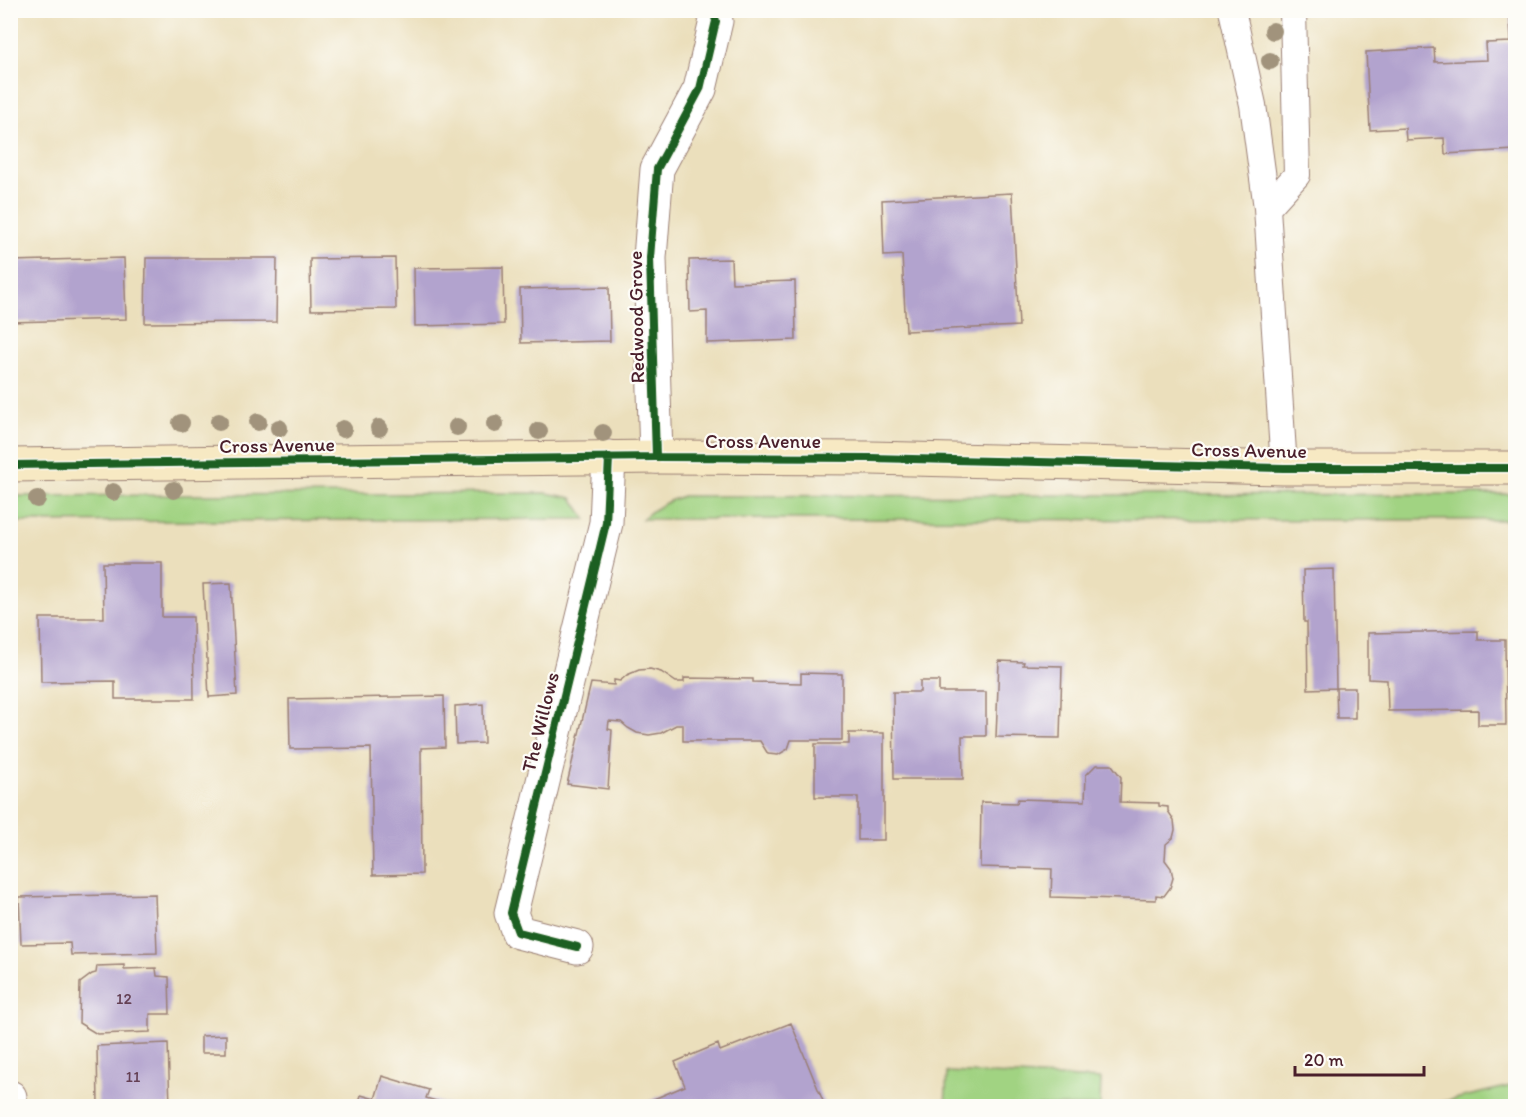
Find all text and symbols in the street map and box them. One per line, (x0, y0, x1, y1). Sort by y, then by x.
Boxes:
street label: Redwood Grove (623, 250, 649, 384)
street label: Cross Avenue (705, 429, 821, 453)
street label: Cross Avenue (219, 432, 335, 458)
street label: Cross Avenue (1191, 437, 1307, 463)
street label: The Willows (516, 669, 564, 775)
house number: 12 (116, 989, 133, 1008)
scale bar (1295, 1039, 1424, 1077)
text: 20 m (1304, 1049, 1344, 1071)
house number: 11 (126, 1067, 141, 1086)

